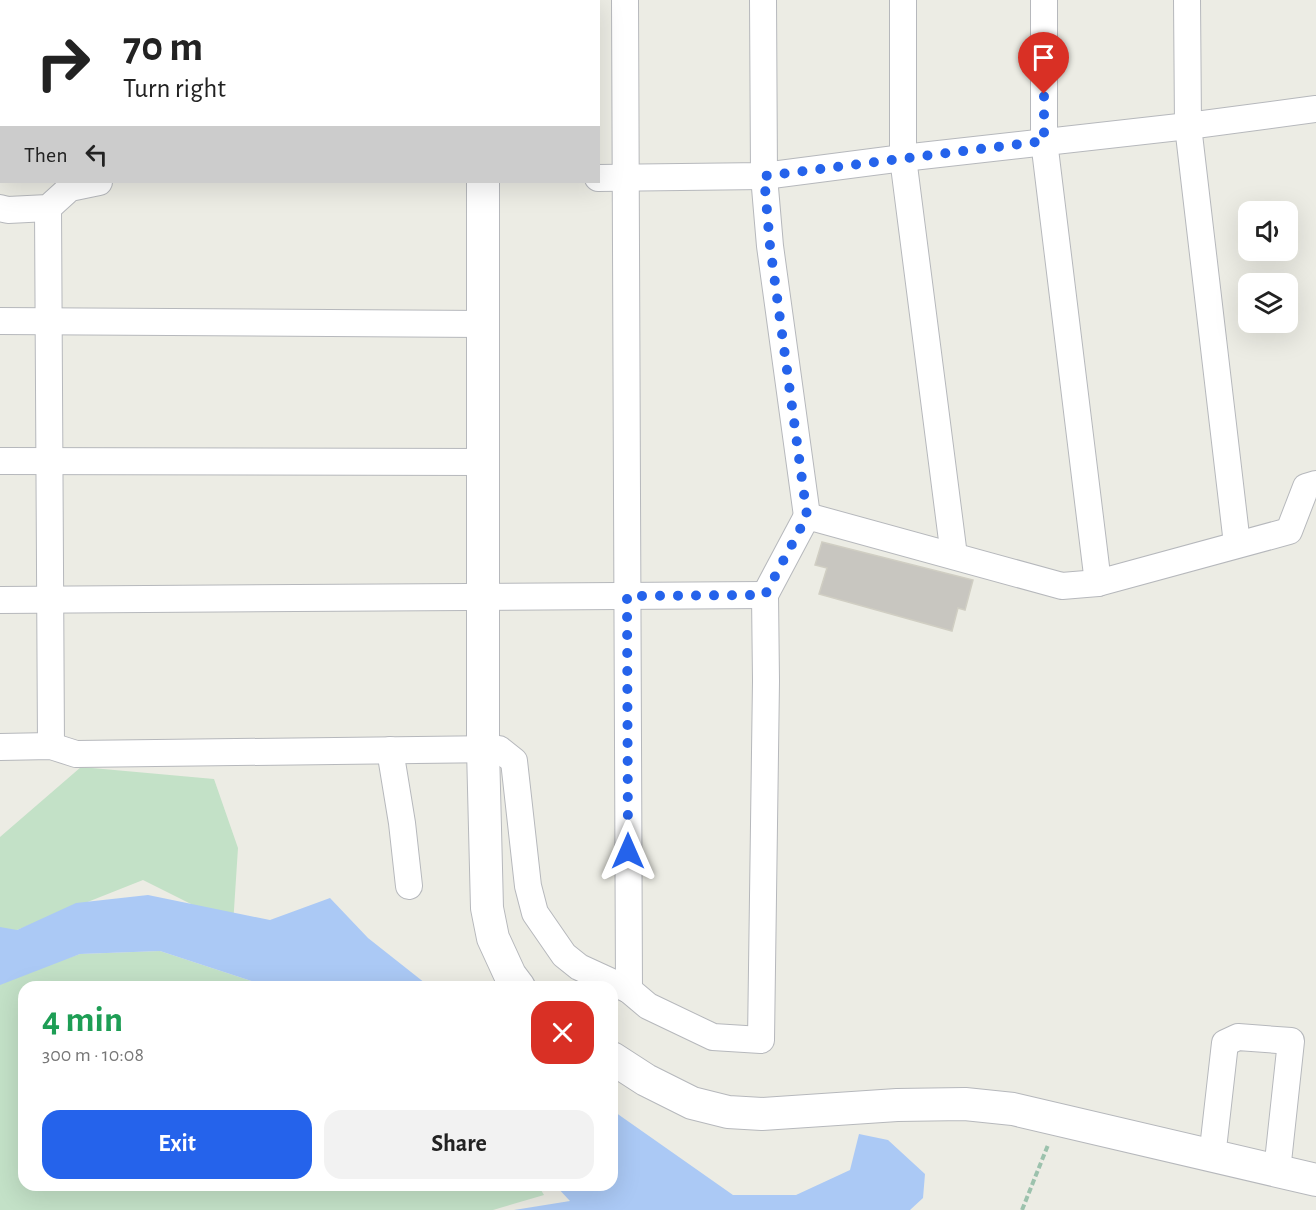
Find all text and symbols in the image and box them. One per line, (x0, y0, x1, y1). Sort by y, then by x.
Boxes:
icon: right (24, 24, 102, 102)
text: 70 m (123, 26, 203, 68)
pin (1018, 32, 1069, 94)
icon: arrive (1027, 41, 1060, 74)
text: Turn right (123, 75, 226, 102)
icon: left (80, 138, 113, 171)
text: Then (24, 144, 68, 166)
map controls (1238, 201, 1298, 333)
button: sound (1238, 201, 1298, 261)
button: layers (1238, 273, 1298, 333)
position arrow (596, 819, 660, 883)
button: close (531, 1001, 594, 1064)
text: 4 min (42, 1002, 123, 1038)
text: 300 m · 10:08 (42, 1045, 144, 1065)
button: Exit (42, 1110, 312, 1179)
button: Share (324, 1110, 594, 1179)

